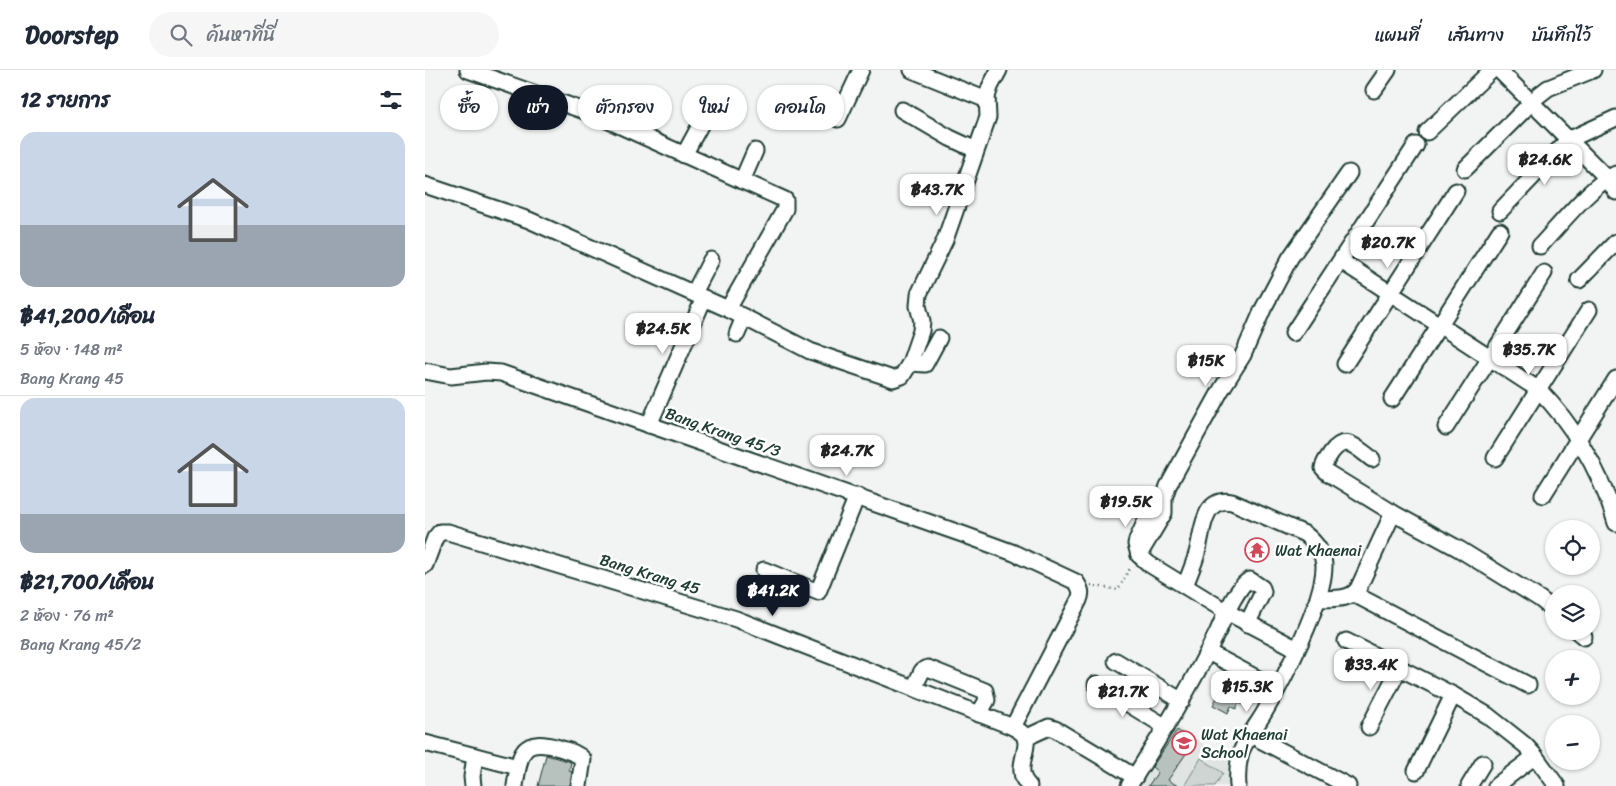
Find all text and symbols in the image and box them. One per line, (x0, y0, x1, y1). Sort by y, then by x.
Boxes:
search box (149, 12, 499, 57)
text: Doorstep (25, 14, 119, 56)
text: ค้นหาที่นี่ (207, 18, 275, 51)
text: แผนที่ (1374, 19, 1419, 51)
text: เส้นทาง (1447, 19, 1504, 51)
text: บันทึกไว้ (1532, 19, 1591, 51)
icon: search (167, 21, 195, 49)
text: 12 รายการ (20, 81, 110, 119)
chip: ซื้อ (440, 85, 498, 130)
chip: เช่า (508, 85, 568, 130)
chip: ตัวกรอง (578, 85, 672, 130)
chip: ใหม่ (682, 85, 747, 130)
chip: คอนโด (757, 85, 844, 130)
icon: filters (377, 86, 405, 114)
pin: ฿24.6K (1504, 144, 1586, 186)
text: ฿24.6K (1518, 145, 1572, 174)
icon: home (168, 165, 258, 255)
pin: ฿43.7K (896, 174, 978, 216)
text: ฿43.7K (911, 175, 963, 204)
pin: ฿20.7K (1347, 226, 1429, 269)
text: ฿20.7K (1361, 228, 1415, 257)
text: ฿41,200/เดือน (20, 297, 156, 335)
pin: ฿24.5K (622, 312, 704, 355)
text: ฿24.5K (636, 314, 690, 343)
pin: ฿35.7K (1488, 334, 1570, 376)
text: 5 ห้อง · 148 m² (20, 335, 123, 364)
text: ฿35.7K (1503, 335, 1555, 364)
pin: ฿15K (1176, 344, 1236, 387)
text: ฿15K (1188, 346, 1224, 375)
text: Bang Krang 45 (20, 364, 124, 393)
street label: Bang Krang 45/3 (661, 399, 785, 465)
icon: home (168, 430, 258, 520)
pin: ฿24.7K (806, 434, 888, 477)
text: ฿24.7K (820, 436, 874, 465)
pin: ฿19.5K (1085, 486, 1167, 528)
text: ฿19.5K (1100, 487, 1152, 516)
map controls (1545, 520, 1600, 770)
button: locate (1545, 520, 1600, 575)
place label: Wat Khaenai (1275, 536, 1362, 565)
temple icon: Wat Khaenai (1244, 537, 1270, 563)
street label: Bang Krang 45 (596, 545, 704, 603)
text: ฿21,700/เดือน (20, 563, 155, 601)
pin: ฿41.2K (732, 574, 814, 617)
text: ฿41.2K (748, 576, 798, 605)
button: layers (1545, 585, 1600, 640)
text: 2 ห้อง · 76 m² (20, 601, 114, 630)
text: Bang Krang 45/2 (20, 630, 141, 659)
pin: ฿33.4K (1330, 648, 1412, 691)
text: ฿33.4K (1345, 650, 1397, 679)
button: + (1545, 650, 1600, 705)
pin: ฿15.3K (1206, 670, 1288, 713)
text: ฿15.3K (1222, 672, 1272, 701)
pin: ฿21.7K (1082, 676, 1164, 718)
text: ฿21.7K (1098, 677, 1148, 706)
button: − (1545, 715, 1600, 770)
place label: Wat Khaenai School (1201, 720, 1288, 767)
school or university icon: Wat Khaenai School (1171, 730, 1197, 756)

